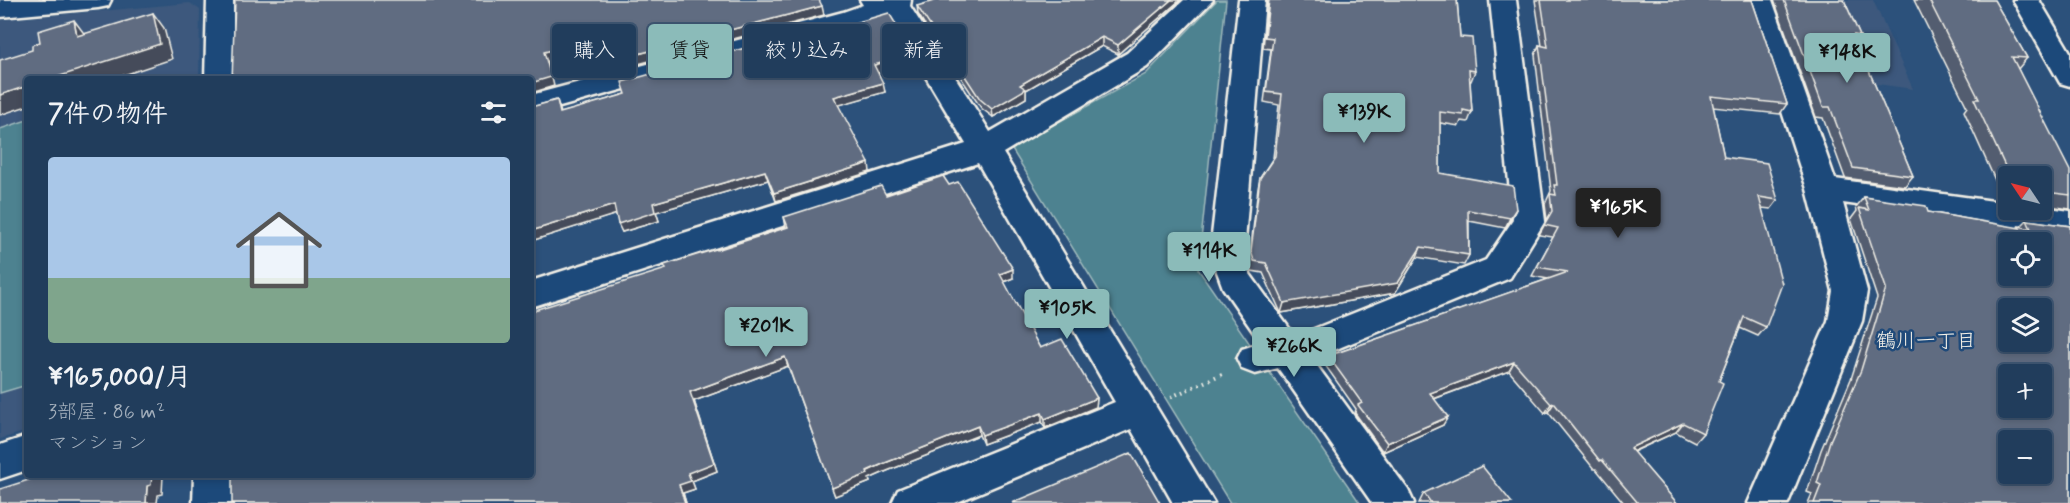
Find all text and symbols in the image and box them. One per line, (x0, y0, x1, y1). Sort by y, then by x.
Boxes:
chip: 購入 (552, 24, 636, 78)
chip: 賃貸 (648, 24, 732, 78)
chip: 絞り込み (744, 24, 870, 78)
chip: 新着 (882, 24, 966, 78)
pin: ¥148K (1805, 33, 1889, 84)
text: ¥148K (1818, 39, 1876, 66)
pin: ¥139K (1322, 93, 1406, 144)
icon: filters (477, 96, 510, 129)
text: 7件の物件 (48, 98, 168, 132)
text: ¥139K (1337, 99, 1391, 126)
north arrow (1998, 166, 2052, 220)
map controls (1998, 166, 2052, 484)
pin: ¥165K (1576, 188, 1660, 239)
text: ¥165K (1590, 194, 1646, 221)
icon: home (225, 196, 333, 304)
pin: ¥114K (1167, 232, 1251, 283)
button: locate (1998, 232, 2052, 286)
text: ¥114K (1182, 238, 1236, 265)
pin: ¥105K (1025, 289, 1109, 340)
text: ¥105K (1038, 295, 1096, 322)
button: layers (1998, 298, 2052, 352)
pin: ¥201K (724, 307, 808, 358)
text: ¥201K (739, 313, 793, 340)
pin: ¥266K (1252, 327, 1336, 378)
district label: 鶴川一丁目 (1876, 328, 1976, 355)
text: ¥266K (1266, 333, 1322, 360)
text: ¥165,000/月 (48, 361, 191, 395)
button: + (1998, 364, 2052, 418)
text: 3部屋 · 86 m² (48, 399, 165, 426)
text: マンション (48, 430, 147, 457)
button: − (1998, 430, 2052, 484)

